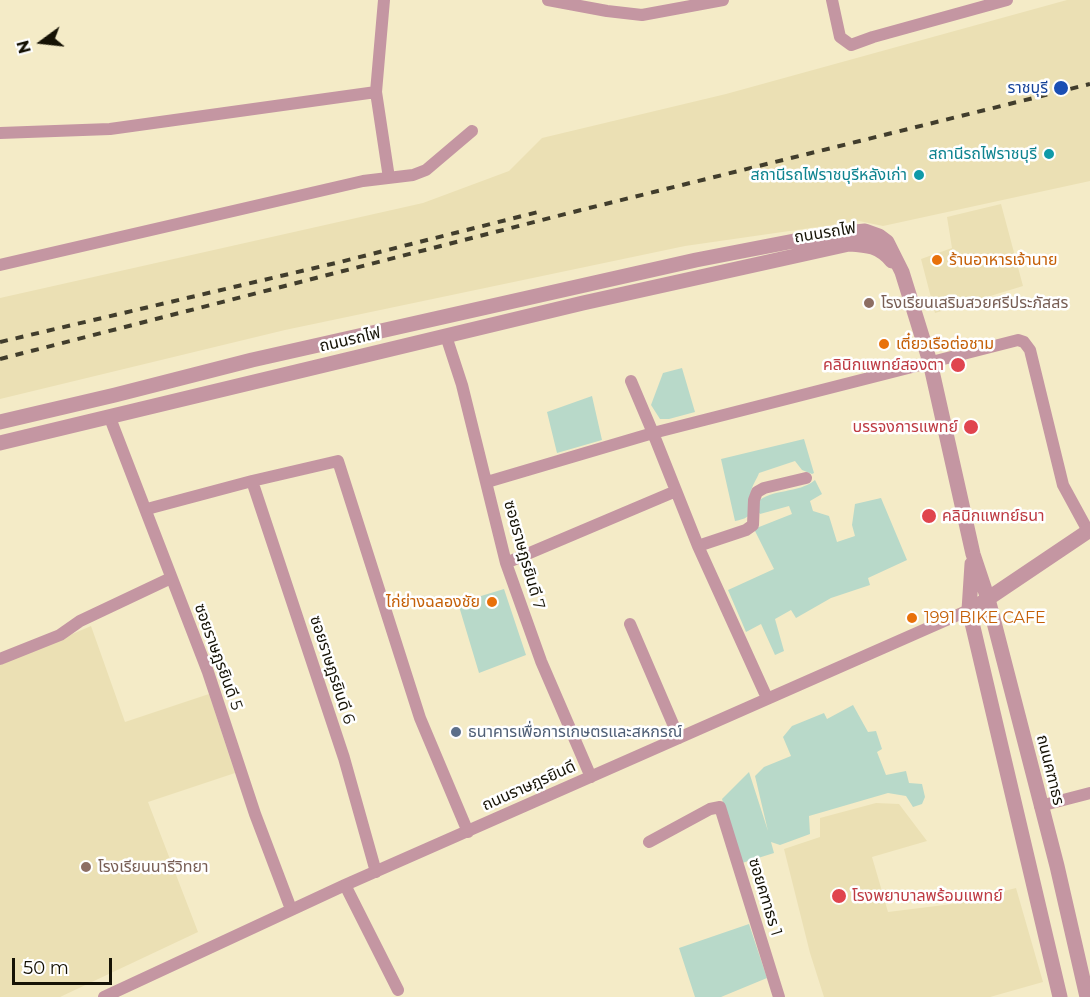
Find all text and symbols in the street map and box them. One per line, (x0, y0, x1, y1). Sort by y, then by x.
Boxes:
north arrow (12, 12, 72, 72)
text: N (13, 38, 35, 55)
place label: ราชบุรี (1007, 78, 1048, 98)
marker: ราชบุรี (1052, 79, 1070, 97)
place label: สถานีรถไฟราชบุรี (928, 144, 1037, 164)
marker: สถานีรถไฟราชบุรี (1042, 147, 1056, 161)
place label: สถานีรถไฟราชบุรีหลังเก่า (750, 165, 907, 185)
marker: สถานีรถไฟราชบุรีหลังเก่า (912, 168, 926, 182)
street label: ถนนรถไฟ (793, 219, 857, 247)
place label: ร้านอาหารเจ้านาย (949, 250, 1058, 270)
marker: ร้านอาหารเจ้านาย (930, 253, 944, 267)
place label: โรงเรียนเสริมสวยศรีประภัสสร (881, 293, 1068, 313)
marker: โรงเรียนเสริมสวยศรีประภัสสร (862, 296, 876, 310)
street label: ถนนรถไฟ (318, 324, 382, 356)
place label: เตี๋ยวเรือต่อชาม (896, 334, 994, 354)
marker: เตี๋ยวเรือต่อชาม (877, 337, 891, 351)
place label: คลินิกแพทย์สองตา (823, 355, 944, 375)
marker: คลินิกแพทย์สองตา (949, 356, 967, 374)
place label: บรรจงการแพทย์ (853, 417, 958, 437)
marker: บรรจงการแพทย์ (962, 418, 980, 436)
street label: ซอยราษฎรยินดี 7 (499, 498, 549, 612)
place label: คลินิกแพทย์ธนา (942, 506, 1045, 526)
marker: คลินิกแพทย์ธนา (920, 507, 938, 525)
place label: ไก่ย่างฉลองชัย (386, 592, 480, 612)
marker: ไก่ย่างฉลองชัย (485, 595, 499, 609)
street label: ซอยราษฎรยินดี 5 (190, 601, 246, 713)
place label: 1991 BIKE CAFE (924, 608, 1046, 628)
marker: 1991 BIKE CAFE (905, 611, 919, 625)
street label: ซอยราษฎรยินดี 6 (305, 613, 359, 727)
place label: ธนาคารเพื่อการเกษตรและสหกรณ์ (468, 722, 682, 742)
marker: ธนาคารเพื่อการเกษตรและสหกรณ์ (449, 725, 463, 739)
street label: ถนนคฑาธร (1032, 733, 1068, 807)
street label: ถนนราษฎรยินดี (479, 757, 579, 815)
street label: ซอยคฑาธร 1 (744, 856, 786, 938)
place label: โรงเรียนนารีวิทยา (98, 857, 209, 877)
marker: โรงเรียนนารีวิทยา (79, 860, 93, 874)
place label: โรงพยาบาลพร้อมแพทย์ (852, 886, 1003, 906)
marker: โรงพยาบาลพร้อมแพทย์ (830, 887, 848, 905)
scale bar (15, 946, 116, 984)
text: 50 m (23, 957, 69, 979)

